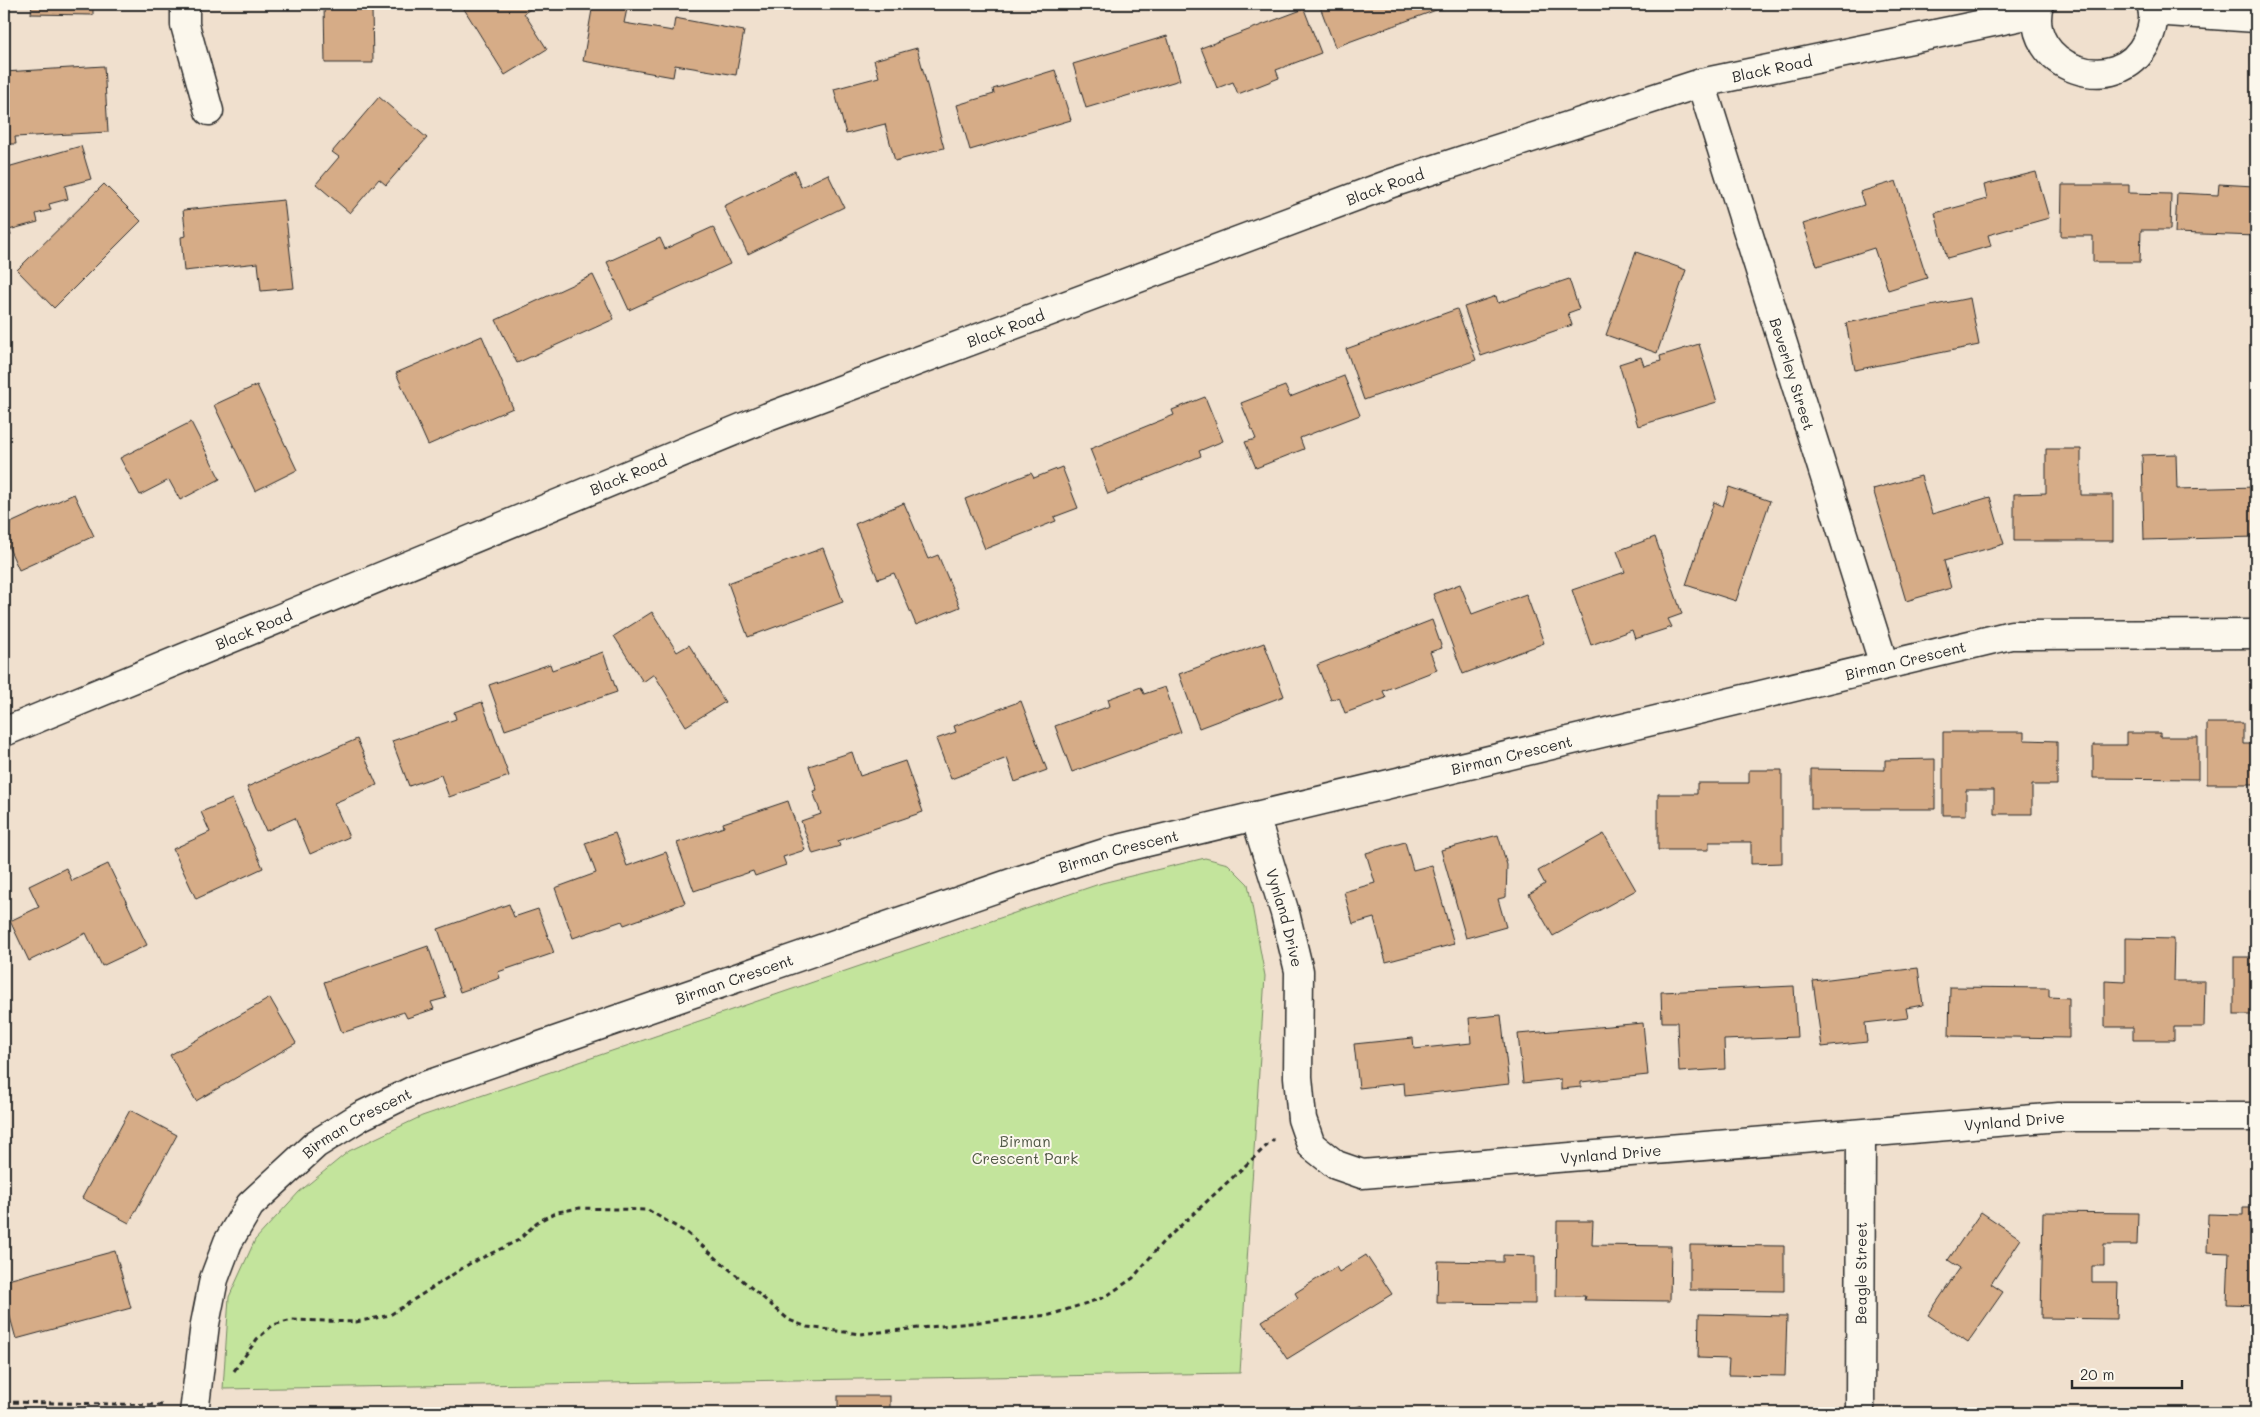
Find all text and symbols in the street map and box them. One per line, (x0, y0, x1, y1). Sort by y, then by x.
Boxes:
street label: Black Road (1730, 50, 1814, 86)
street label: Black Road (1343, 163, 1426, 209)
street label: Black Road (964, 304, 1047, 352)
street label: Beverley Street (1765, 315, 1820, 433)
street label: Black Road (587, 450, 670, 499)
street label: Black Road (212, 604, 295, 654)
street label: Birman Crescent (1843, 636, 1968, 684)
street label: Birman Crescent (1449, 731, 1574, 779)
street label: Birman Crescent (1056, 825, 1180, 877)
street label: Vynland Drive (1262, 866, 1308, 969)
street label: Birman Crescent (672, 949, 796, 1009)
street label: Birman Crescent (298, 1083, 415, 1162)
street label: Vynland Drive (1963, 1107, 2065, 1135)
park label: Birman Crescent Park (972, 1131, 1078, 1168)
street label: Vynland Drive (1559, 1140, 1662, 1168)
street label: Beagle Street (1850, 1222, 1871, 1324)
scale bar (2072, 1357, 2182, 1389)
text: 20 m (2080, 1364, 2114, 1384)

